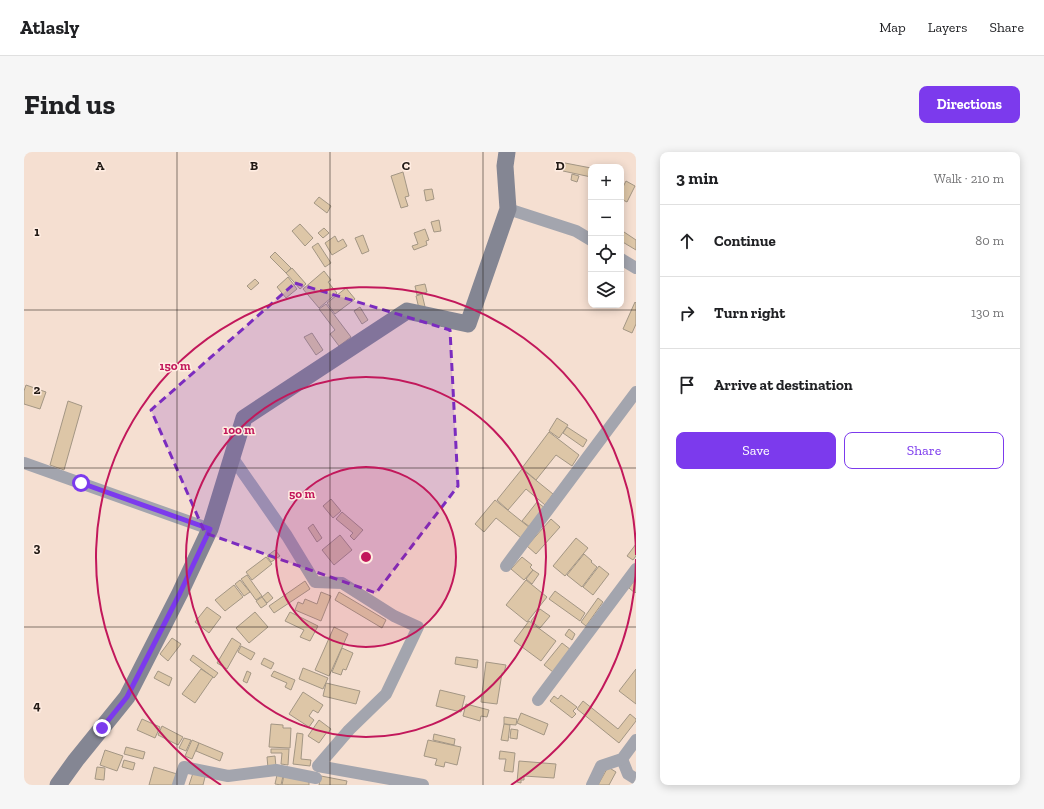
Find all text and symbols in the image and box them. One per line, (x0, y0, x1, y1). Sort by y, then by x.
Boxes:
text: Atlasly (20, 16, 79, 39)
text: Map (879, 19, 906, 36)
text: Layers (928, 19, 967, 36)
text: Share (989, 19, 1024, 36)
button: Directions (919, 86, 1020, 123)
text: Find us (24, 88, 115, 121)
text: A (96, 158, 105, 173)
text: B (250, 158, 258, 173)
text: C (402, 158, 410, 173)
text: D (555, 158, 565, 173)
map controls (588, 164, 624, 308)
button: + (588, 164, 624, 200)
text: 3 min (676, 168, 718, 188)
text: Walk · 210 m (934, 171, 1004, 186)
button: − (588, 200, 624, 236)
text: 1 (34, 224, 40, 239)
icon: ahead (676, 230, 698, 252)
text: Continue (714, 232, 776, 250)
text: 80 m (975, 233, 1004, 248)
button: locate (588, 236, 624, 272)
button: layers (588, 272, 624, 308)
icon: right (676, 302, 698, 324)
text: Turn right (714, 304, 785, 322)
text: 130 m (971, 305, 1004, 320)
text: 150 m (160, 359, 191, 373)
icon: arrive (676, 374, 698, 396)
text: Arrive at destination (714, 376, 853, 394)
text: 2 (34, 382, 41, 397)
text: 100 m (223, 423, 255, 437)
button: Save (676, 432, 836, 469)
button: Share (844, 432, 1004, 469)
route start (72, 474, 90, 492)
text: 50 m (289, 487, 315, 501)
text: 3 (34, 540, 41, 555)
centre of rings (359, 550, 373, 564)
text: 4 (33, 698, 41, 713)
route end (93, 719, 111, 737)

